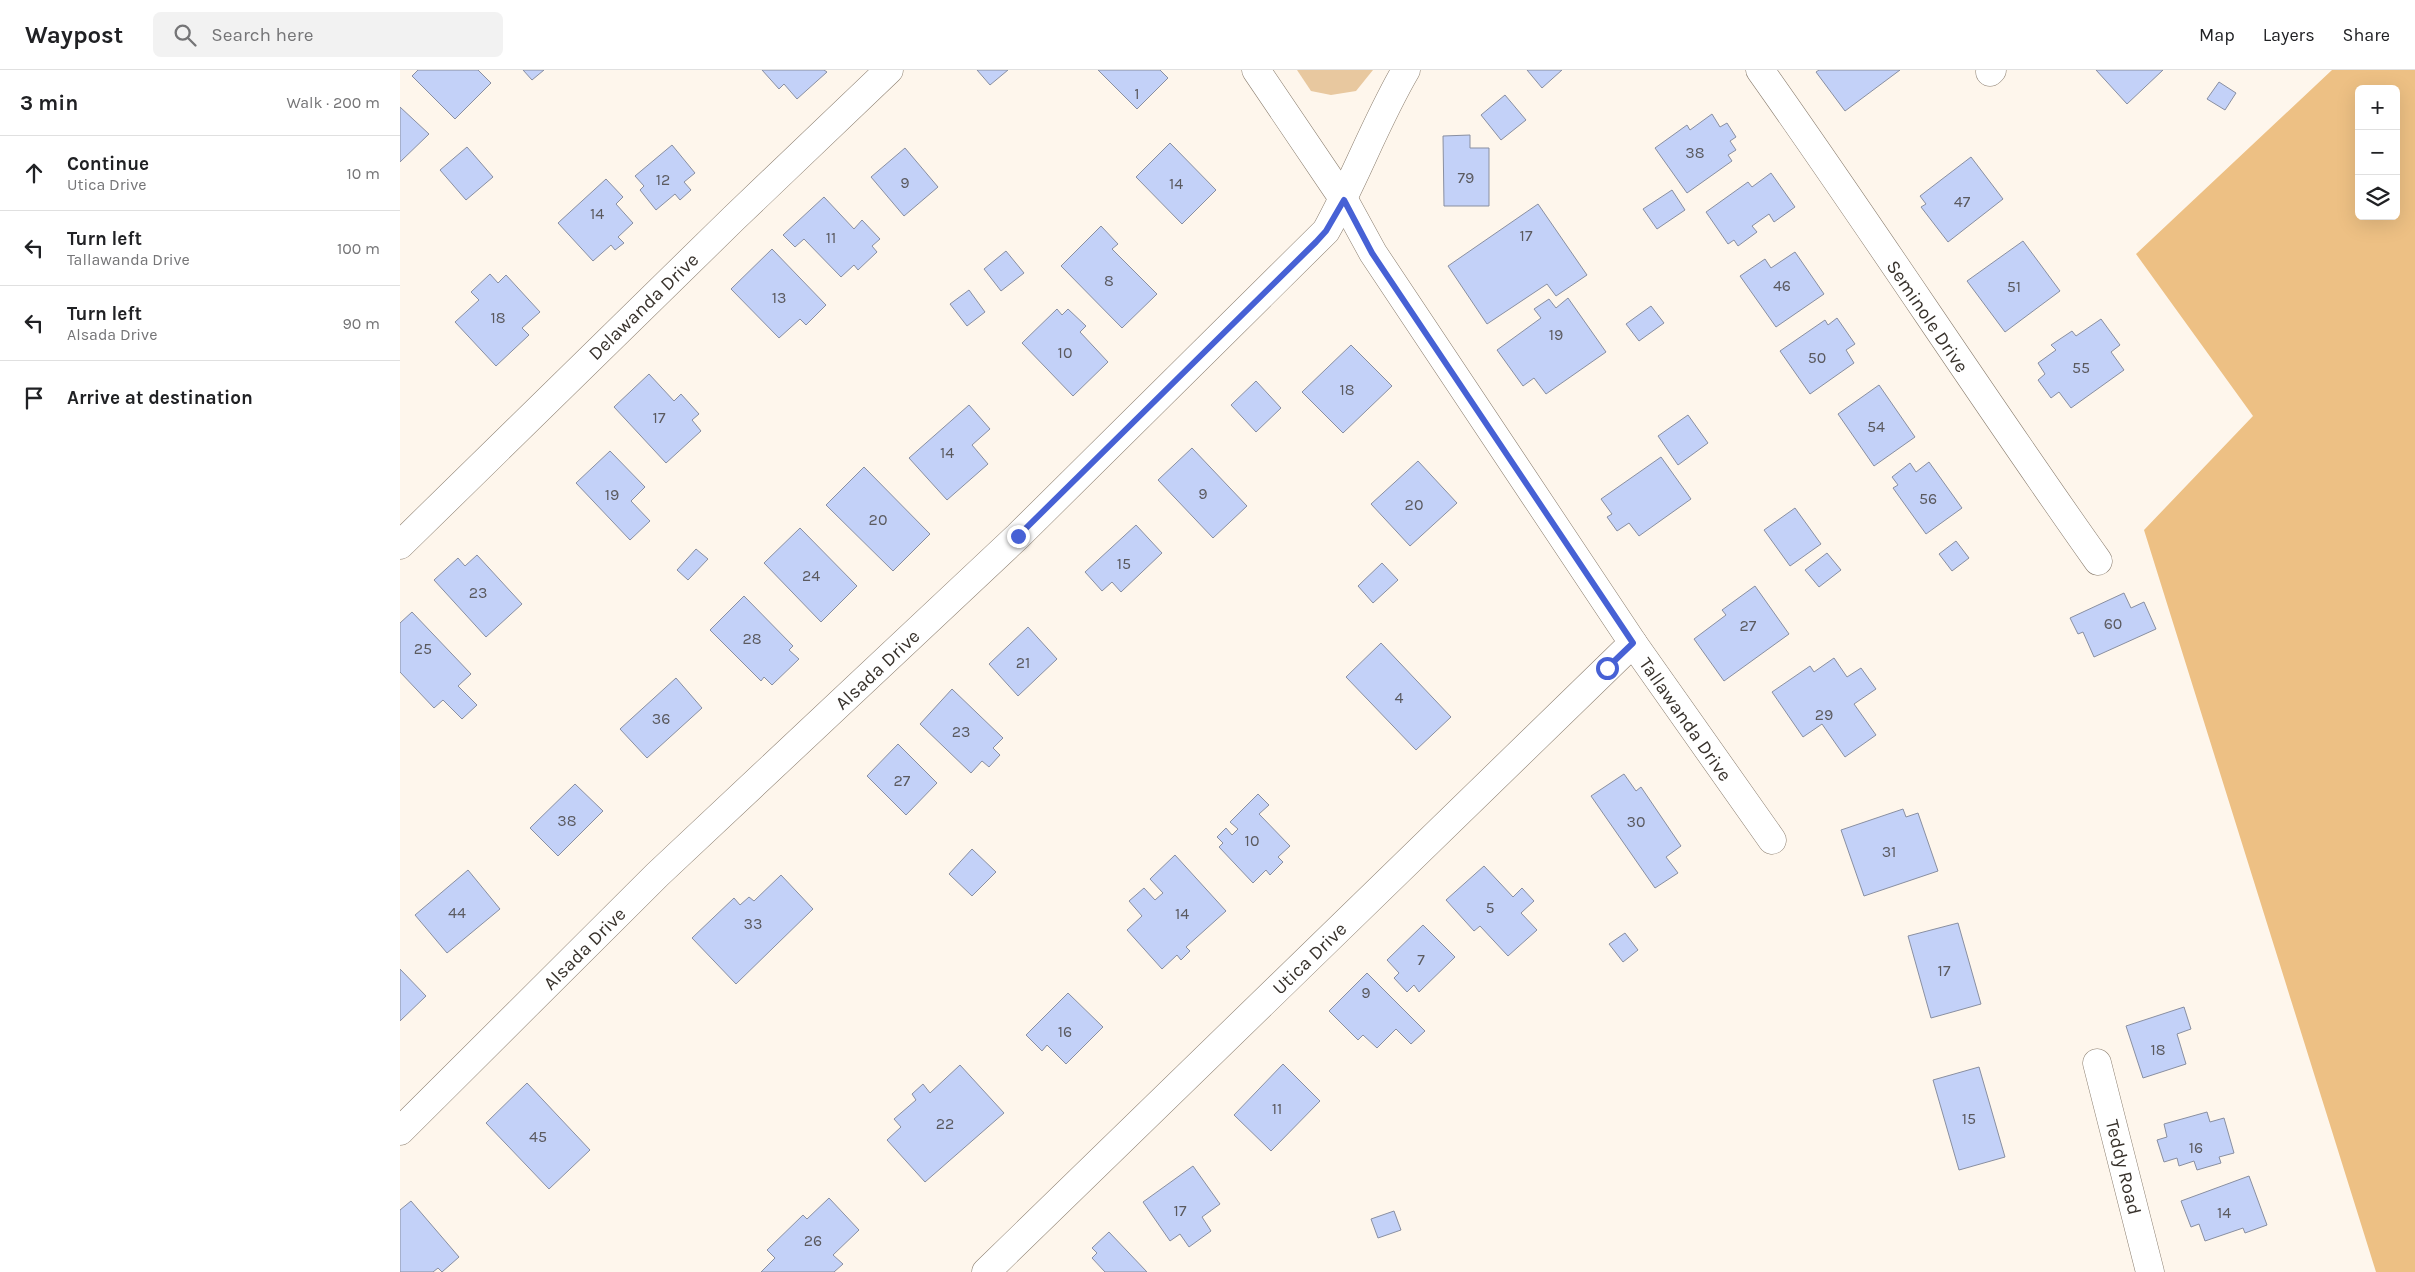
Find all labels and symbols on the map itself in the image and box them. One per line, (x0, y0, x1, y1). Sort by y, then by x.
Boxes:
house number: 1 (1134, 84, 1140, 103)
house number: 38 (1685, 143, 1705, 162)
house number: 79 (1458, 168, 1474, 187)
house number: 12 (656, 170, 670, 189)
house number: 9 (900, 173, 910, 192)
house number: 14 (1169, 174, 1183, 193)
house number: 47 (1954, 192, 1971, 211)
house number: 14 (590, 204, 604, 223)
house number: 17 (1520, 226, 1533, 245)
house number: 11 (826, 228, 836, 247)
street label: Delawanda Drive (584, 249, 703, 365)
street label: Seminole Drive (1882, 256, 1973, 377)
house number: 8 (1104, 271, 1114, 290)
house number: 46 (1773, 276, 1791, 295)
house number: 51 (2007, 277, 2021, 296)
house number: 13 (772, 288, 786, 307)
house number: 18 (490, 308, 506, 327)
house number: 19 (1549, 325, 1563, 344)
house number: 10 (1058, 343, 1072, 362)
house number: 50 (1808, 348, 1826, 367)
house number: 55 (2072, 358, 2090, 377)
house number: 18 (1339, 380, 1355, 399)
house number: 17 (653, 408, 666, 427)
house number: 54 (1867, 417, 1885, 436)
house number: 14 (940, 443, 954, 462)
house number: 9 (1198, 484, 1208, 503)
house number: 19 (605, 485, 619, 504)
house number: 56 (1919, 489, 1937, 508)
house number: 20 (1405, 495, 1423, 514)
house number: 20 (869, 510, 887, 529)
route end (1007, 525, 1030, 548)
house number: 15 (1117, 554, 1131, 573)
house number: 24 (802, 566, 820, 585)
house number: 23 (469, 583, 487, 602)
house number: 60 (2104, 614, 2122, 633)
house number: 27 (1740, 616, 1757, 635)
street label: Alsada Drive (831, 625, 924, 714)
house number: 28 (742, 629, 762, 648)
house number: 25 (414, 639, 432, 658)
house number: 21 (1016, 653, 1030, 672)
street label: Tallawanda Drive (1634, 654, 1736, 786)
route start (1596, 657, 1619, 680)
house number: 4 (1395, 688, 1404, 707)
house number: 29 (1815, 705, 1833, 724)
house number: 36 (652, 709, 670, 728)
house number: 23 (952, 722, 970, 741)
house number: 27 (894, 771, 911, 790)
house number: 38 (557, 811, 577, 830)
house number: 30 (1627, 812, 1645, 831)
house number: 10 (1245, 831, 1259, 850)
house number: 31 (1882, 842, 1896, 861)
house number: 5 (1485, 898, 1495, 917)
house number: 44 (448, 903, 466, 922)
street label: Alsada Drive (539, 903, 630, 994)
house number: 14 (1175, 904, 1189, 923)
house number: 33 (744, 914, 762, 933)
street label: Utica Drive (1268, 918, 1351, 999)
house number: 7 (1417, 950, 1425, 969)
house number: 17 (1938, 961, 1951, 980)
house number: 9 (1361, 983, 1371, 1002)
house number: 16 (1058, 1022, 1072, 1041)
house number: 18 (2150, 1040, 2166, 1059)
house number: 11 (1272, 1099, 1282, 1118)
house number: 15 (1962, 1109, 1976, 1128)
house number: 22 (936, 1114, 954, 1133)
street label: Teddy Road (2101, 1117, 2145, 1217)
house number: 45 (529, 1127, 547, 1146)
house number: 16 (2189, 1138, 2203, 1157)
house number: 17 (1174, 1201, 1187, 1220)
house number: 14 (2217, 1203, 2231, 1222)
house number: 26 (804, 1231, 822, 1250)

